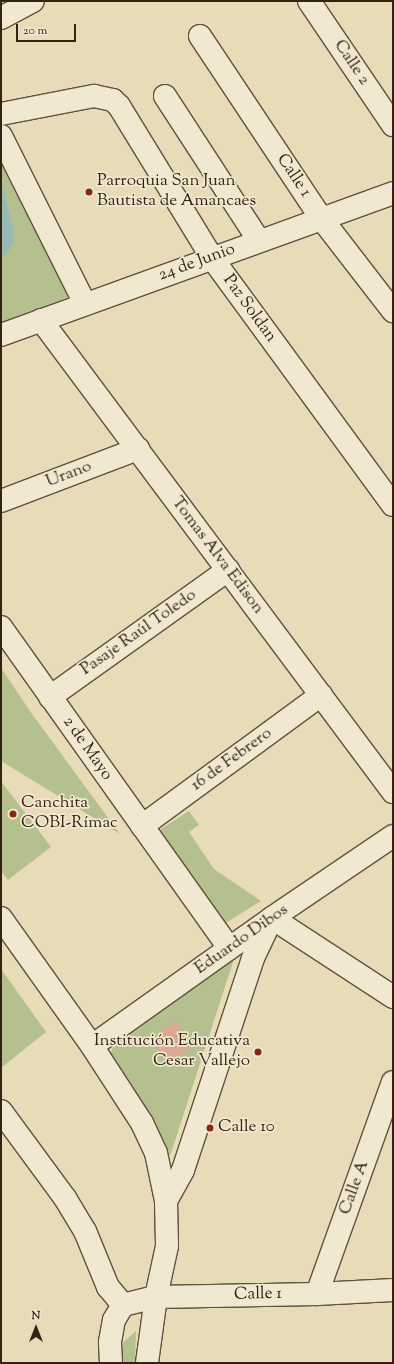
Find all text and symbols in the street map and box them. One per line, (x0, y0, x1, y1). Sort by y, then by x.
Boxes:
scale bar (18, 16, 78, 42)
text: 20 m (23, 22, 47, 40)
street label: Calle 2 (329, 37, 373, 89)
street label: Calle 1 (271, 150, 315, 202)
place label: Parroquia San Juan Bautista de Amancaes (97, 172, 256, 212)
marker: Parroquia San Juan Bautista de Amancaes (84, 187, 94, 197)
street label: 24 de Junio (156, 240, 238, 286)
street label: Paz Soldan (218, 271, 280, 347)
street label: Urano (43, 457, 95, 493)
street label: Tomas Alva Edison (166, 493, 268, 619)
street label: Pasaje Raúl Toledo (77, 585, 201, 681)
street label: 2 de Mayo (58, 713, 116, 785)
street label: 16 de Febrero (188, 724, 276, 796)
place label: Canchita COBI-Rímac (21, 794, 118, 834)
marker: Canchita COBI-Rímac (8, 809, 18, 819)
street label: Eduardo Dibos (191, 900, 293, 980)
place label: Institución Educativa Cesar Vallejo (94, 1032, 250, 1072)
marker: Institución Educativa Cesar Vallejo (253, 1047, 263, 1057)
place label: Calle 10 (218, 1118, 275, 1138)
marker: Calle 10 (205, 1123, 215, 1133)
street label: Calle A (336, 1158, 374, 1218)
street label: Calle 1 (234, 1284, 282, 1306)
north arrow (16, 1308, 56, 1348)
text: N (32, 1308, 40, 1324)

